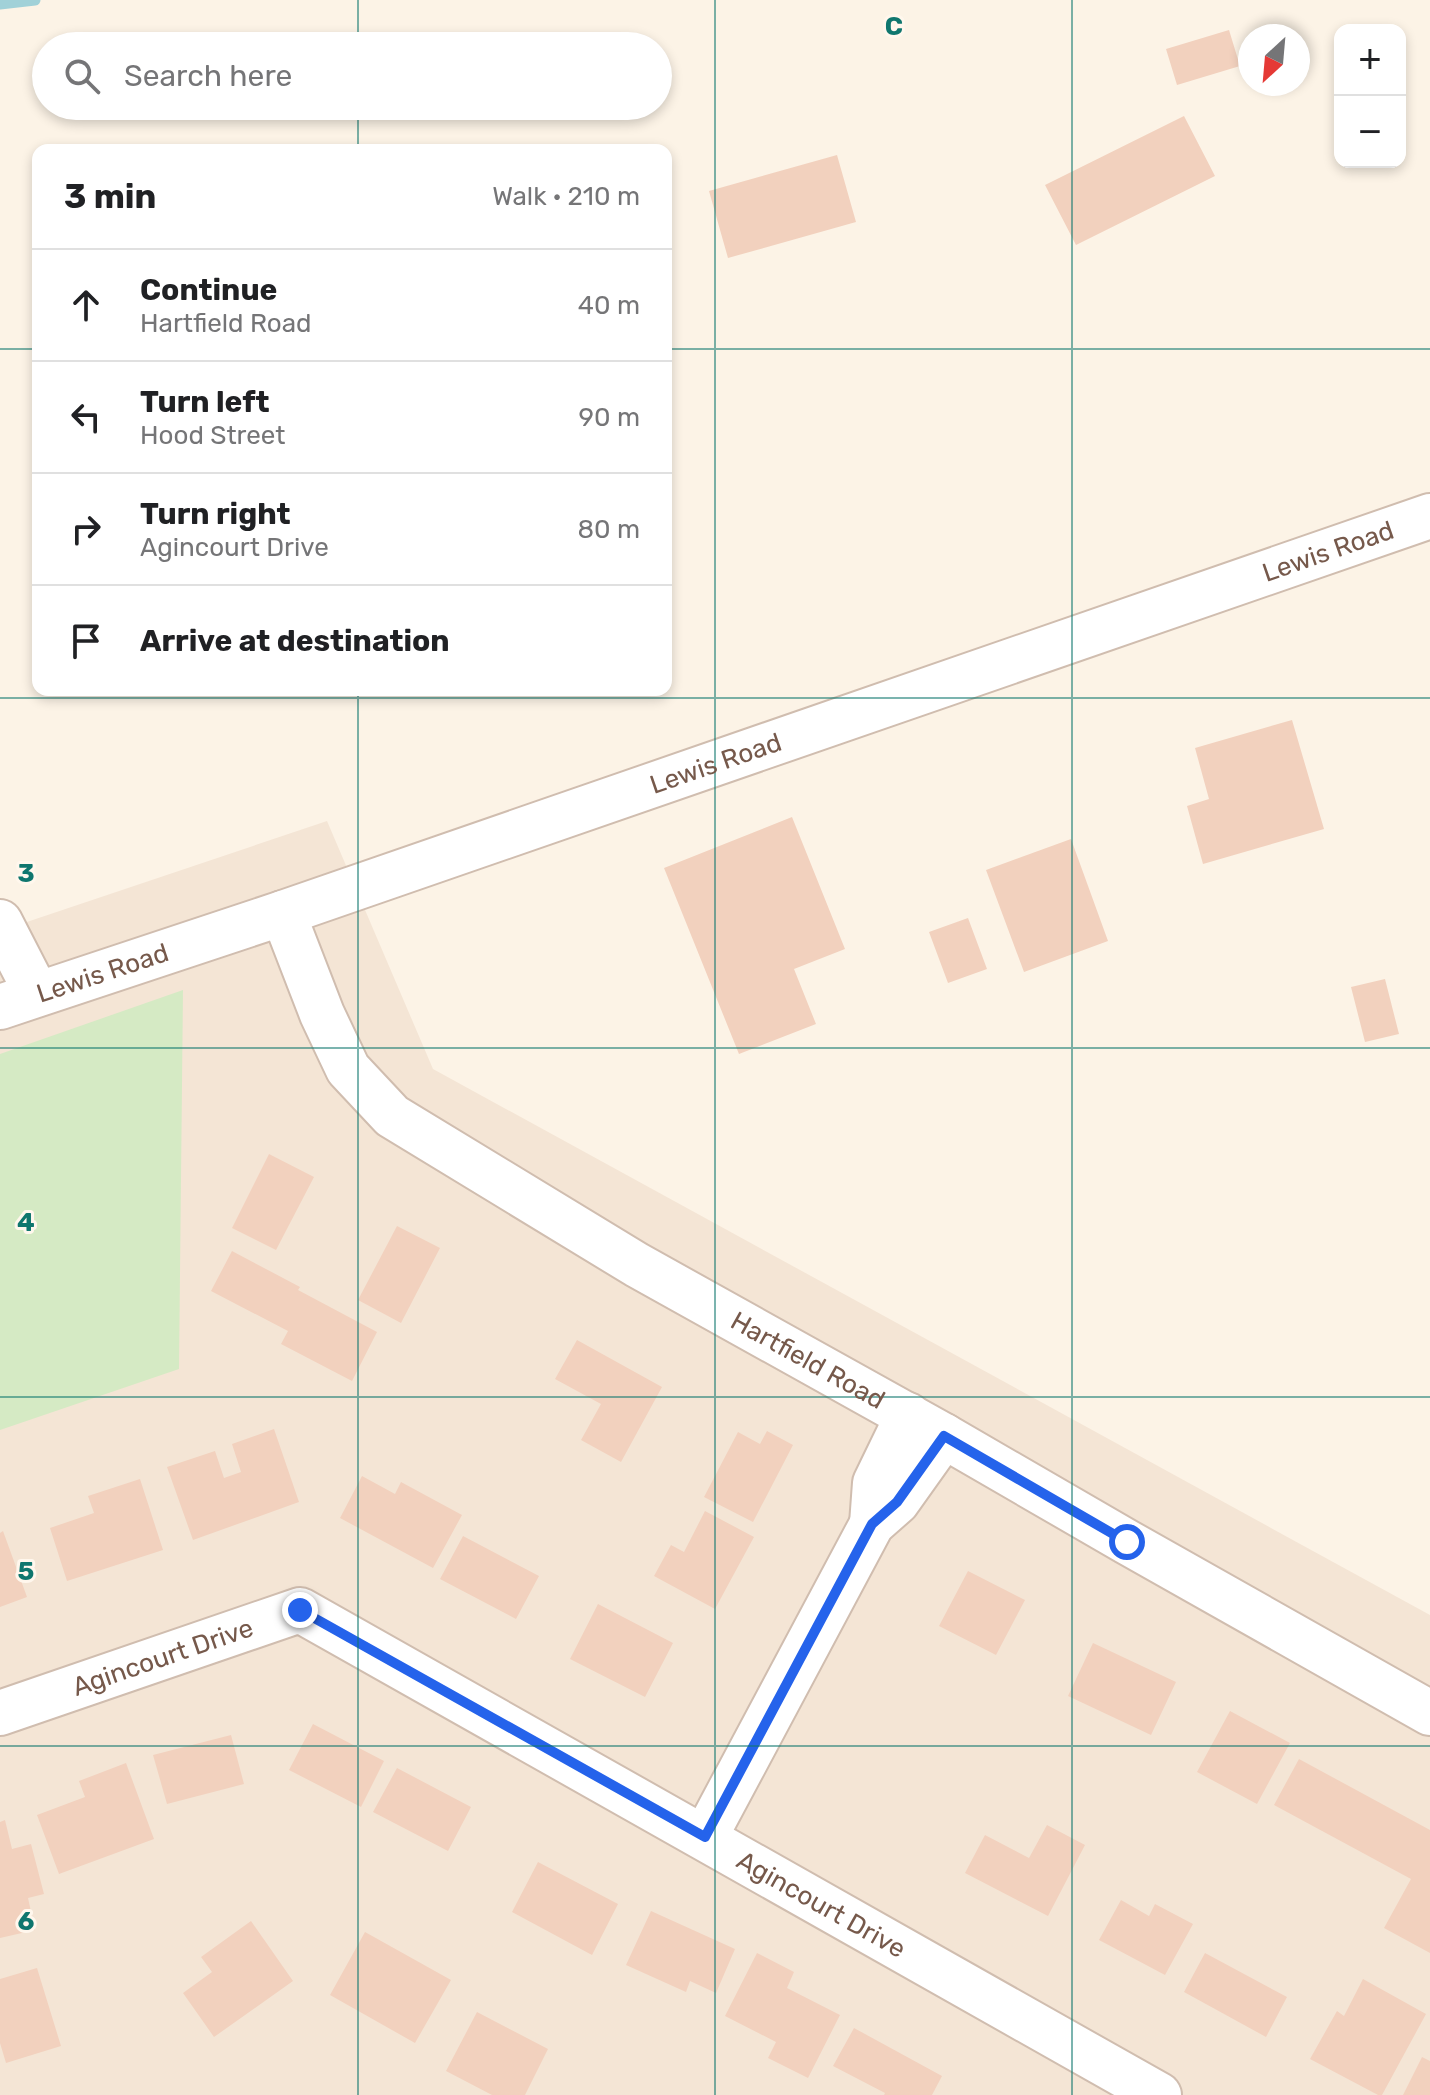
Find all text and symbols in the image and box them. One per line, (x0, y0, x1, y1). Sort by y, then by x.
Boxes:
text: C (885, 11, 903, 42)
north arrow (1238, 24, 1310, 96)
map controls (1334, 24, 1406, 168)
button: + (1334, 24, 1406, 96)
search box (32, 32, 672, 120)
icon: search (60, 54, 104, 98)
text: Search here (124, 58, 292, 94)
button: − (1334, 96, 1406, 168)
text: 3 min (64, 176, 156, 217)
text: Walk · 210 m (492, 181, 640, 212)
text: Continue (140, 272, 277, 308)
icon: ahead (64, 283, 108, 327)
text: 40 m (578, 290, 640, 321)
text: Hartfield Road (140, 308, 312, 339)
text: Turn left (140, 384, 270, 420)
icon: left (64, 395, 108, 439)
text: 90 m (579, 402, 640, 433)
text: Hood Street (140, 420, 285, 451)
text: Turn right (140, 496, 291, 532)
icon: right (64, 507, 108, 551)
text: 80 m (577, 514, 640, 545)
street label: Lewis Road (1258, 514, 1398, 588)
text: Agincourt Drive (140, 532, 329, 563)
icon: arrive (64, 619, 108, 663)
text: Arrive at destination (140, 623, 450, 659)
street label: Lewis Road (646, 726, 785, 800)
text: 3 (17, 858, 35, 889)
street label: Lewis Road (33, 937, 172, 1009)
text: 4 (17, 1207, 35, 1238)
street label: Hartfield Road (725, 1305, 891, 1416)
route start (1109, 1524, 1145, 1560)
text: 5 (18, 1556, 34, 1587)
route end (282, 1592, 318, 1628)
street label: Agincourt Drive (68, 1612, 257, 1702)
street label: Agincourt Drive (732, 1844, 911, 1964)
text: 6 (18, 1906, 35, 1937)

